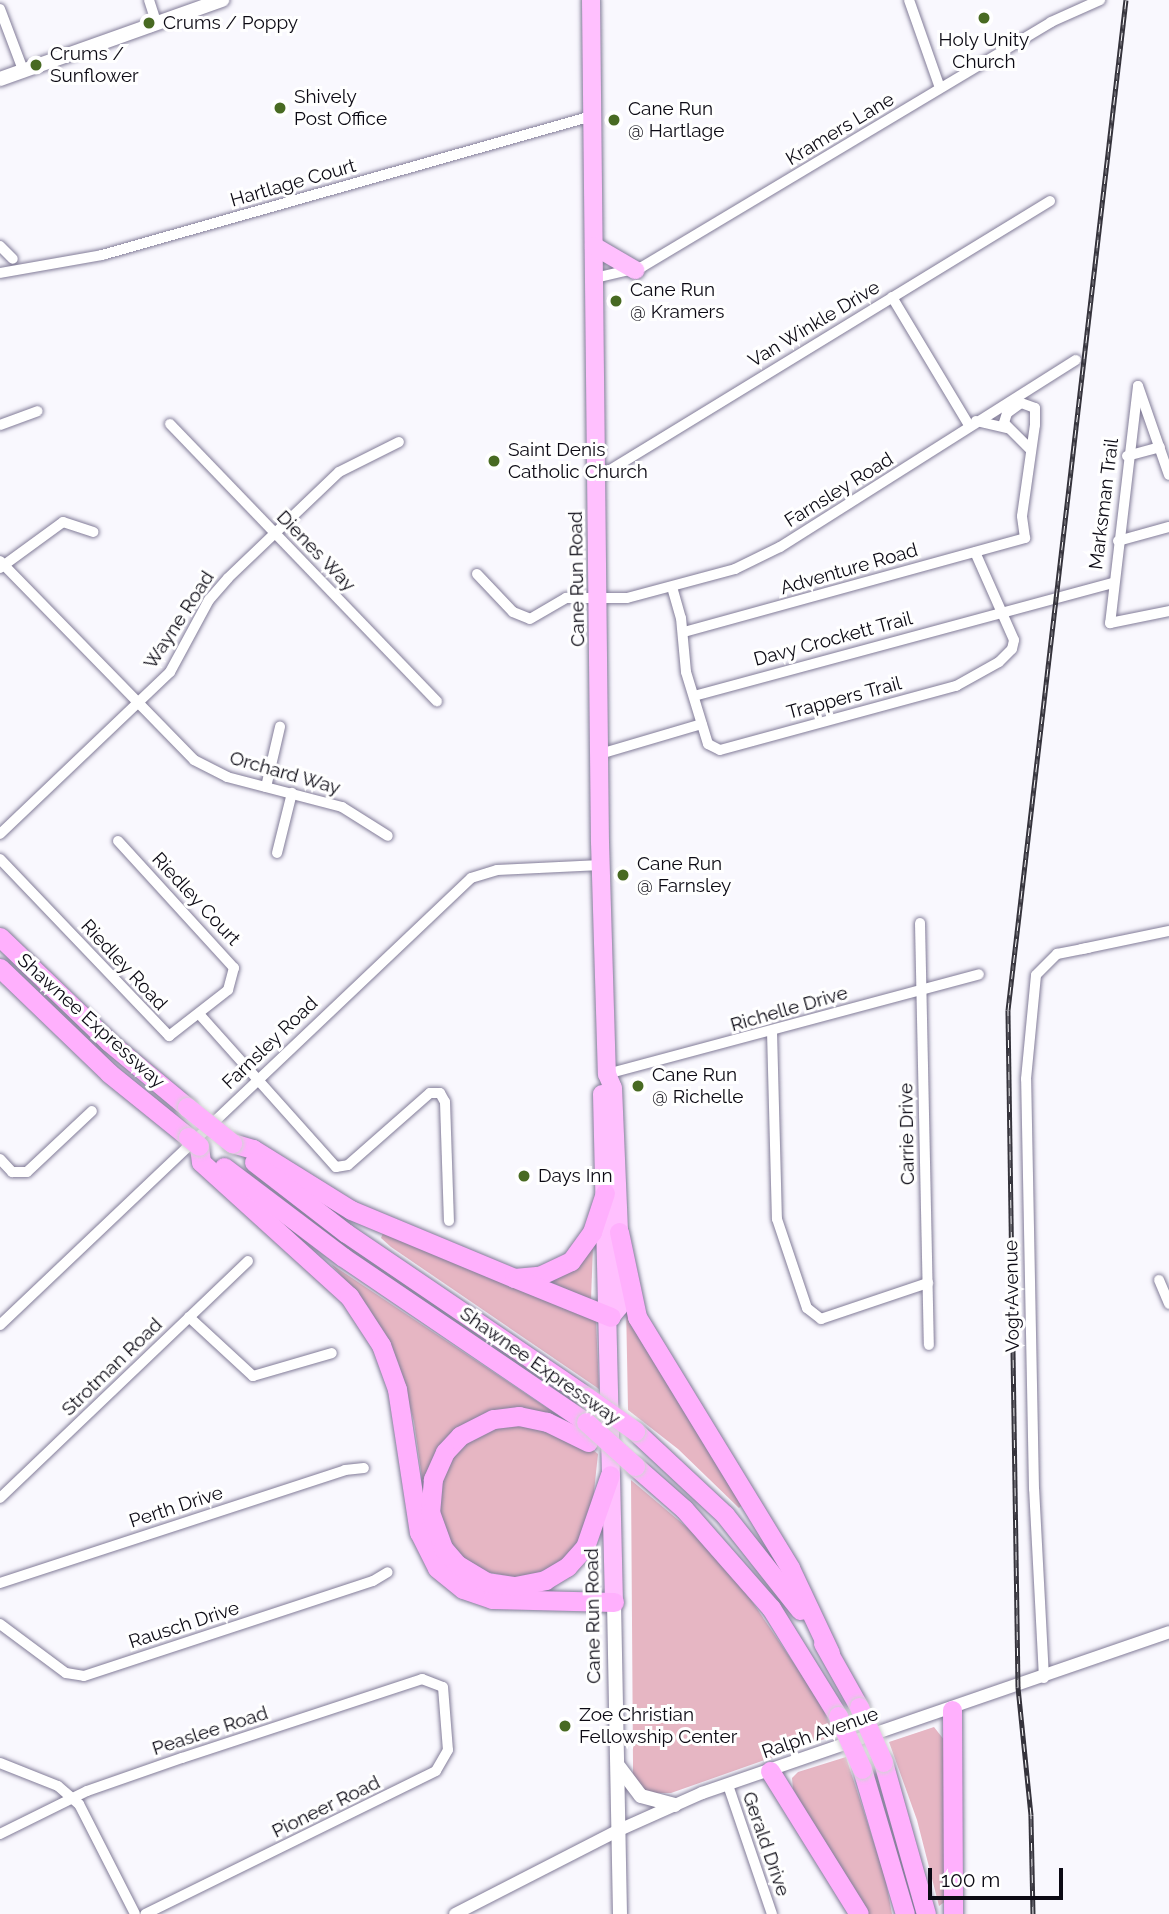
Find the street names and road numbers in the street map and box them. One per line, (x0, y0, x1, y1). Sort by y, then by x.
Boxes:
street label: Kramers Lane (782, 88, 898, 170)
street label: Hartlage Court (228, 154, 358, 212)
street label: Van Winkle Drive (744, 276, 884, 372)
street label: Marksman Trail (1085, 437, 1123, 571)
street label: Farnsley Road (780, 447, 898, 533)
street label: Dienes Way (272, 506, 360, 596)
street label: Cane Run Road (564, 511, 590, 647)
street label: Adventure Road (778, 538, 920, 600)
street label: Wayne Road (139, 567, 219, 673)
street label: Davy Crockett Trail (751, 607, 915, 671)
street label: Trappers Trail (784, 672, 904, 724)
street label: Orchard Way (227, 746, 343, 800)
street label: Riedley Court (147, 848, 245, 950)
street label: Riedley Road (76, 915, 172, 1015)
street label: Shawnee Expressway (13, 949, 169, 1093)
street label: Richelle Drive (728, 981, 850, 1037)
street label: Farnsley Road (217, 992, 323, 1094)
street label: Carrie Drive (895, 1083, 919, 1185)
street label: Vogt Avenue (1000, 1240, 1024, 1352)
street label: Shawnee Expressway (455, 1302, 625, 1430)
street label: Strotman Road (57, 1313, 167, 1421)
street label: Perth Drive (126, 1481, 226, 1533)
street label: Cane Run Road (580, 1548, 606, 1684)
street label: Rausch Drive (126, 1596, 242, 1654)
street label: Peaslee Road (149, 1702, 271, 1760)
street label: Ralph Avenue (759, 1702, 881, 1764)
street label: Pioneer Road (268, 1771, 384, 1843)
street label: Gerald Drive (737, 1789, 795, 1899)

